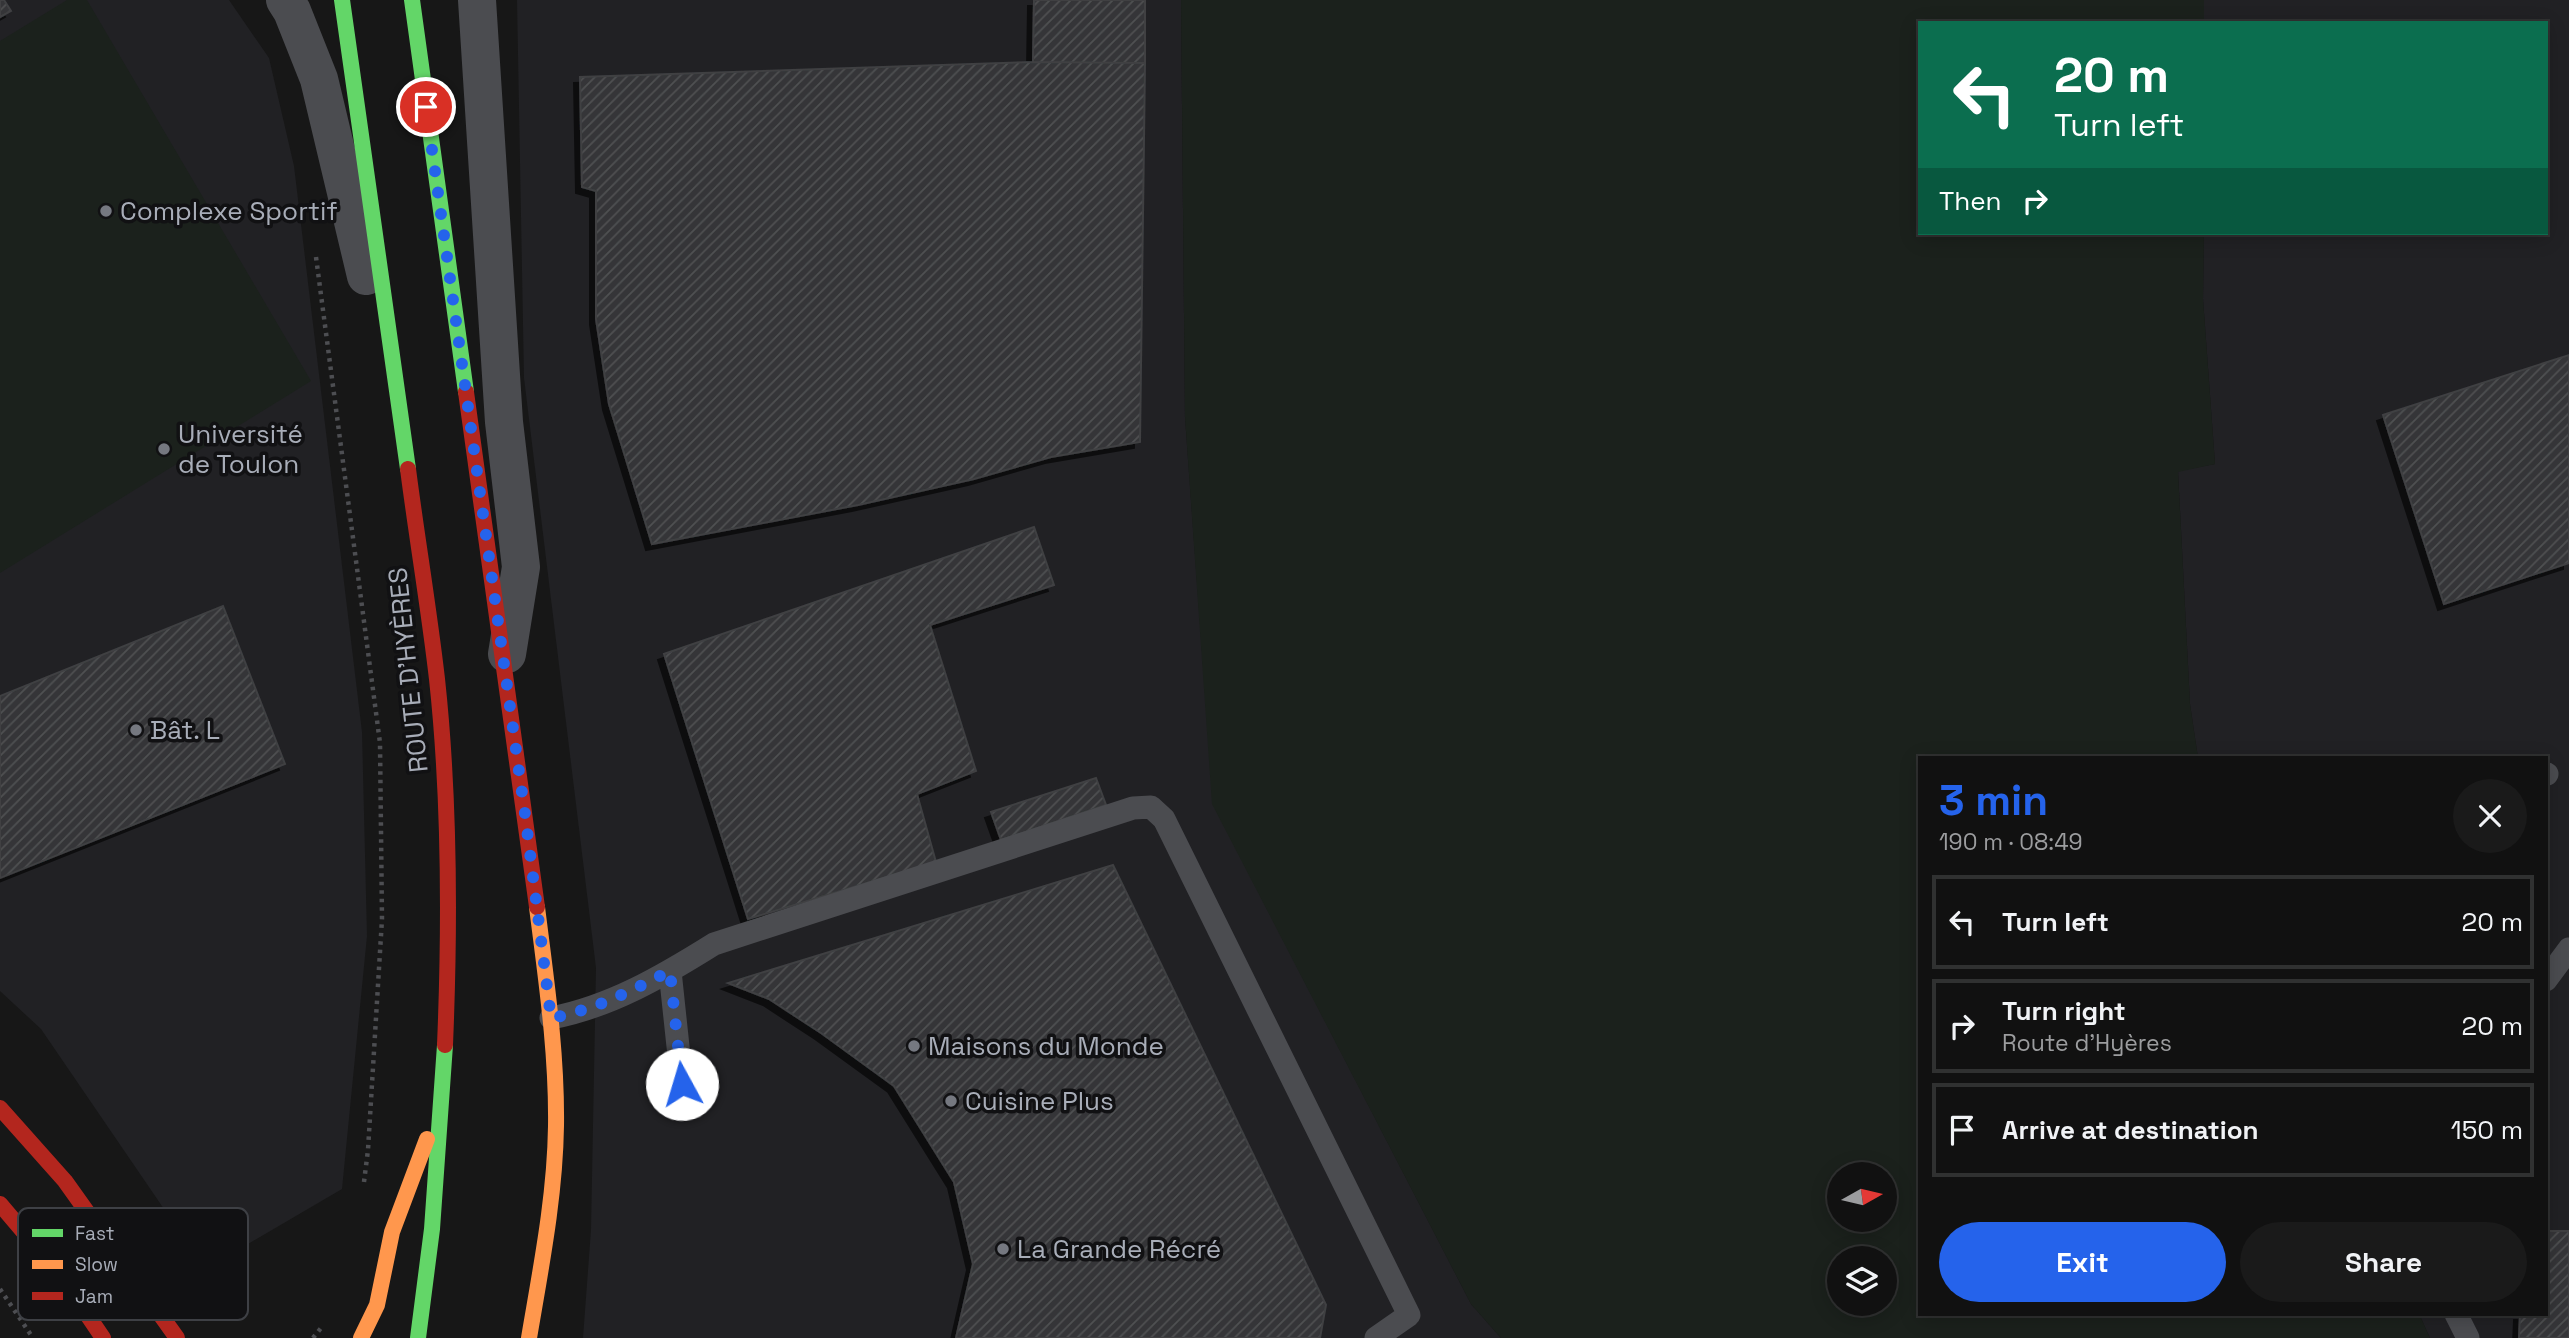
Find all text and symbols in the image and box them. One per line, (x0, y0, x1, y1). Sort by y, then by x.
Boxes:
text: 20 m (2054, 44, 2169, 106)
icon: left (1939, 49, 2030, 140)
pin (396, 77, 456, 137)
icon: arrive (407, 88, 445, 126)
text: Turn left (2054, 105, 2184, 145)
icon: right (2016, 182, 2054, 220)
text: Then (1939, 184, 2002, 218)
place label: Complexe Sportif (120, 194, 338, 228)
marker: Complexe Sportif (98, 203, 114, 219)
place label: Université de Toulon (178, 417, 303, 481)
marker: Université de Toulon (156, 441, 172, 457)
street label: ROUTE D'HYÈRES (380, 566, 436, 774)
place label: Bât. L (150, 713, 220, 747)
marker: Bât. L (128, 722, 144, 738)
text: 3 min (1939, 774, 2048, 827)
button: close (2453, 779, 2527, 853)
text: 190 m · 08:49 (1939, 827, 2083, 857)
icon: left (1943, 903, 1981, 941)
text: Turn left (2002, 905, 2109, 939)
text: 20 m (2462, 905, 2523, 939)
text: Turn right (2002, 994, 2126, 1028)
icon: right (1943, 1007, 1981, 1045)
text: 20 m (2462, 1009, 2523, 1043)
text: Route d'Hyères (2002, 1028, 2172, 1058)
place label: Maisons du Monde (928, 1029, 1164, 1063)
marker: Maisons du Monde (906, 1038, 922, 1054)
position arrow (645, 1047, 719, 1121)
place label: Cuisine Plus (965, 1084, 1114, 1118)
marker: Cuisine Plus (943, 1093, 959, 1109)
icon: arrive (1943, 1111, 1981, 1149)
text: Arrive at destination (2002, 1113, 2259, 1147)
text: 150 m (2451, 1113, 2523, 1147)
north arrow (1827, 1162, 1897, 1232)
map controls (1827, 1162, 1897, 1316)
legend (18, 1208, 248, 1320)
text: Fast (75, 1221, 115, 1246)
button: Exit (1939, 1222, 2226, 1302)
button: Share (2240, 1222, 2527, 1302)
place label: La Grande Récré (1017, 1232, 1221, 1266)
marker: La Grande Récré (995, 1241, 1011, 1257)
button: layers (1827, 1246, 1897, 1316)
text: Slow (75, 1252, 118, 1277)
text: Jam (75, 1284, 113, 1309)

